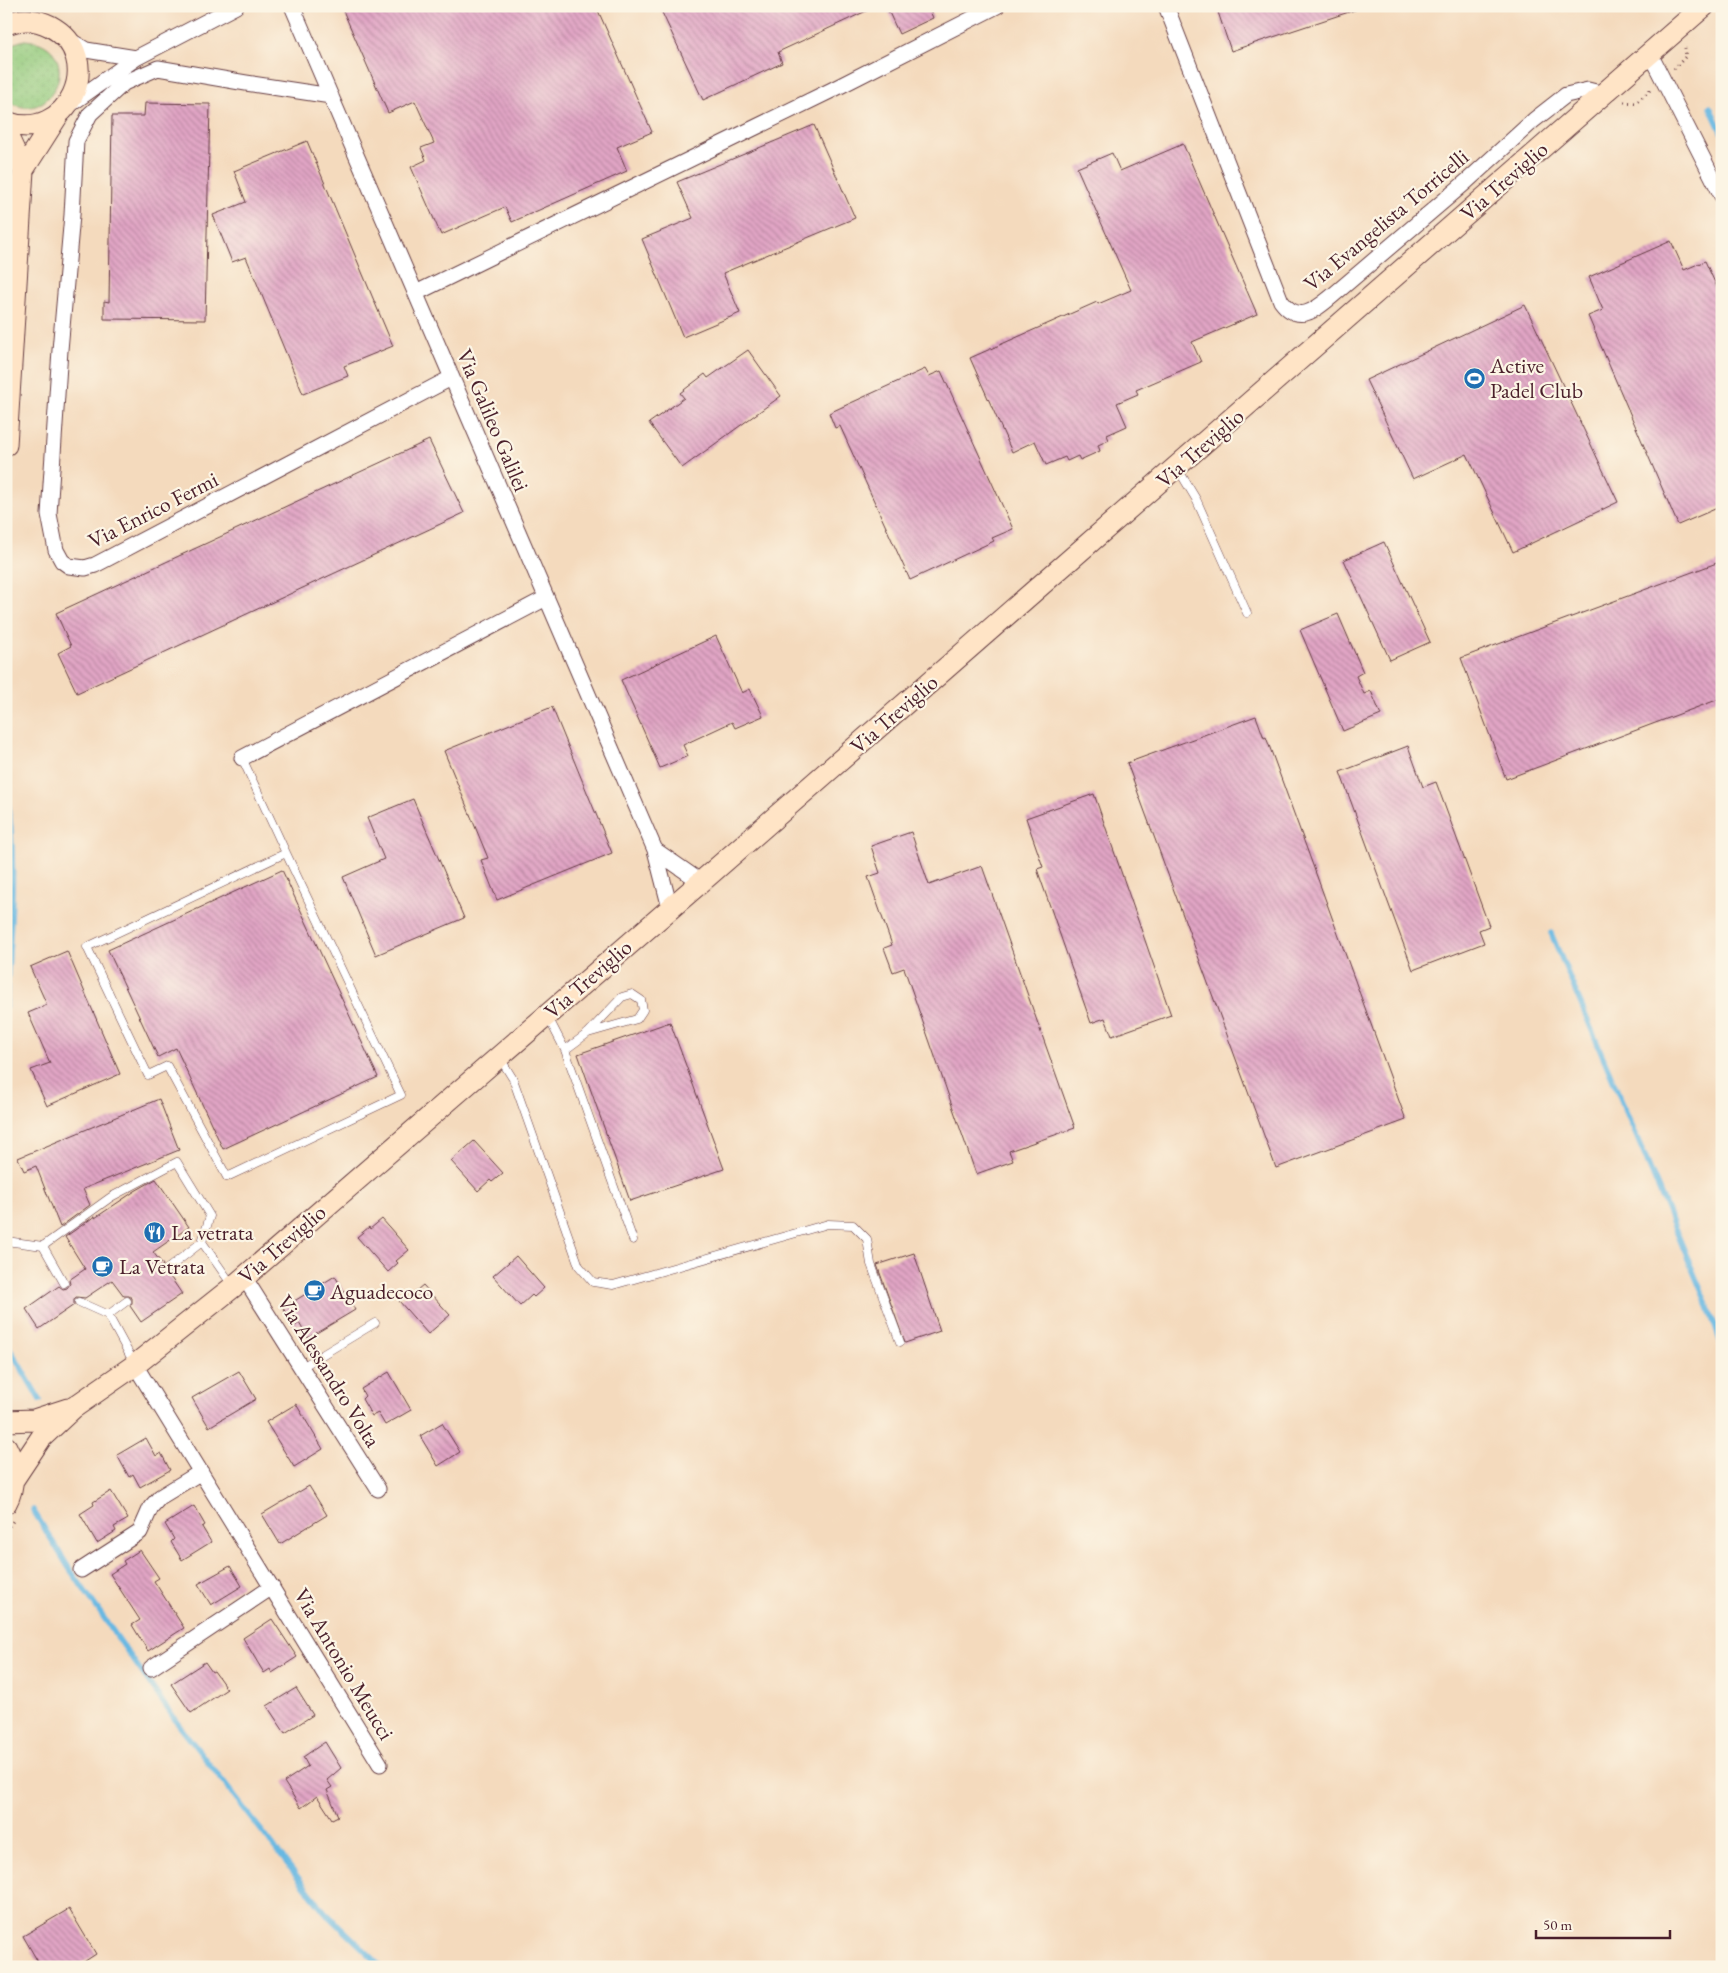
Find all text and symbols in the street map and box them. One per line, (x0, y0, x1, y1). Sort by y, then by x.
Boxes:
street label: Via Treviglio (1454, 135, 1554, 227)
street label: Via Evangelista Torricelli (1297, 142, 1475, 298)
street label: Via Galileo Galilei (450, 344, 536, 496)
place label: Active Padel Club (1489, 351, 1583, 405)
sports icon: Active Padel Club (1462, 366, 1486, 390)
street label: Via Treviglio (1150, 402, 1250, 494)
street label: Via Enrico Fermi (83, 465, 223, 555)
street label: Via Treviglio (844, 668, 944, 760)
street label: Via Treviglio (538, 933, 638, 1025)
street label: Via Treviglio (232, 1198, 332, 1290)
place label: La vetrata (171, 1218, 254, 1247)
restaurant icon: La vetrata (143, 1220, 167, 1244)
place label: La Vetrata (119, 1252, 205, 1281)
cafe icon: La Vetrata (91, 1254, 115, 1278)
place label: Aguadecoco (329, 1277, 434, 1306)
cafe icon: Aguadecoco (302, 1279, 326, 1303)
street label: Via Alessandro Volta (270, 1289, 388, 1453)
street label: Via Antonio Meucci (287, 1583, 401, 1745)
scale bar (1536, 1908, 1669, 1940)
text: 50 m (1543, 1915, 1572, 1934)

